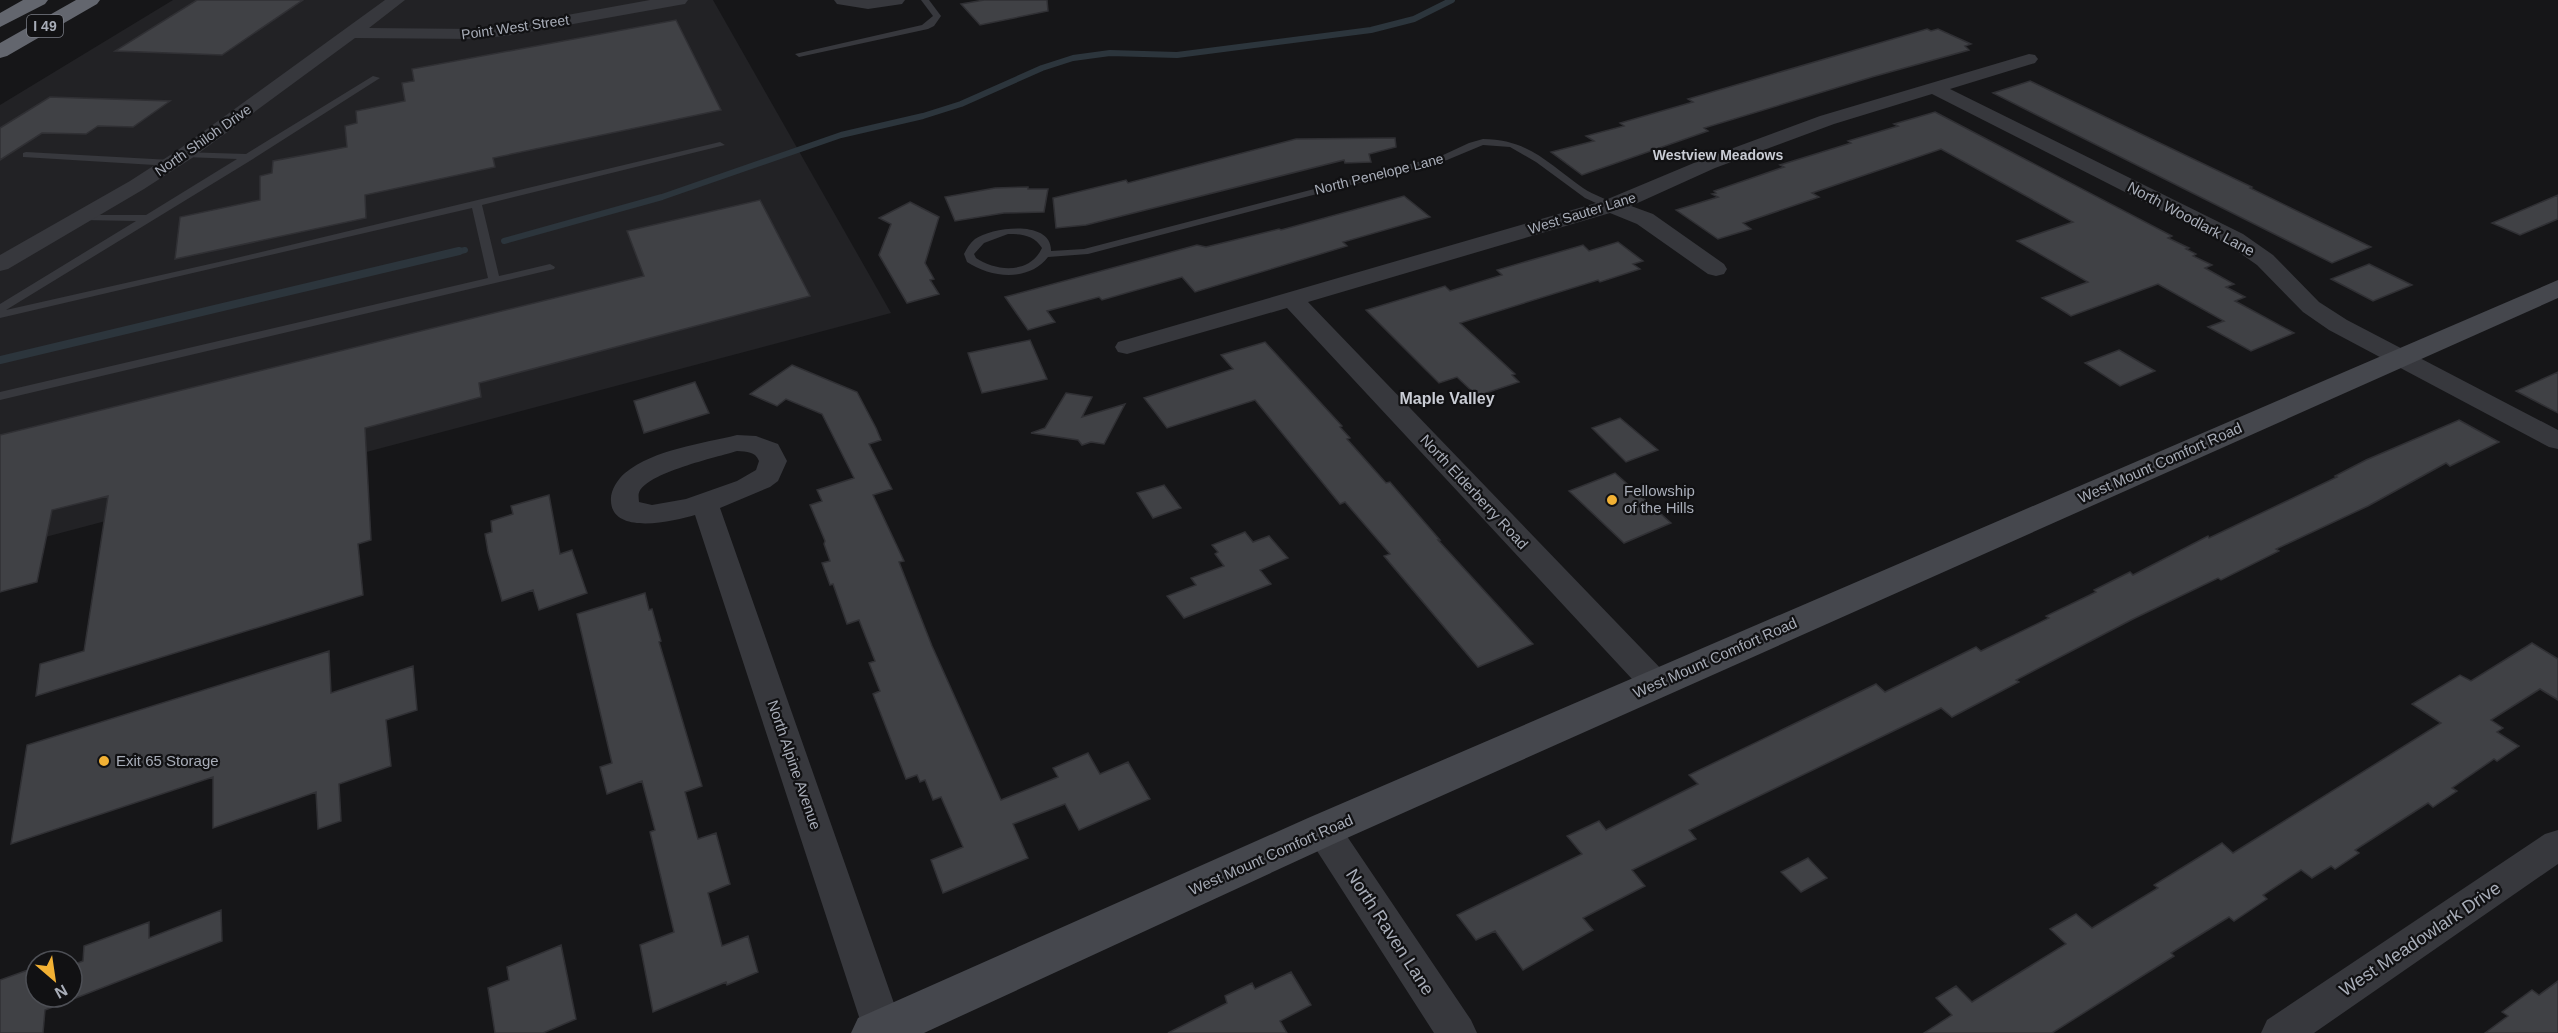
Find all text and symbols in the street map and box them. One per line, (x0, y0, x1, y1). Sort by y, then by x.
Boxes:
street label: Point West Street (460, 12, 570, 42)
road number: I 49 (27, 15, 63, 37)
street label: North Shiloh Drive (152, 101, 254, 179)
district label: Westview Meadows (1653, 147, 1783, 163)
street label: North Penelope Lane (1313, 150, 1445, 198)
street label: North Woodlark Lane (2125, 178, 2258, 259)
street label: West Sauter Lane (1526, 189, 1638, 237)
district label: Maple Valley (1399, 390, 1495, 407)
street label: West Mount Comfort Road (2075, 419, 2244, 506)
street label: North Elderberry Road (1417, 431, 1532, 552)
place label: Fellowship of the Hills (1624, 482, 1695, 516)
marker: Fellowship of the Hills (1605, 493, 1619, 507)
street label: West Mount Comfort Road (1630, 614, 1799, 701)
street label: North Alpine Avenue (764, 698, 825, 832)
place label: Exit 65 Storage (116, 752, 219, 769)
marker: Exit 65 Storage (97, 754, 111, 768)
street label: West Mount Comfort Road (1186, 811, 1355, 898)
street label: North Raven Lane (1342, 865, 1438, 999)
street label: West Meadowlark Drive (2336, 878, 2504, 1000)
north arrow (24, 949, 84, 1009)
text: N (52, 981, 70, 1002)

